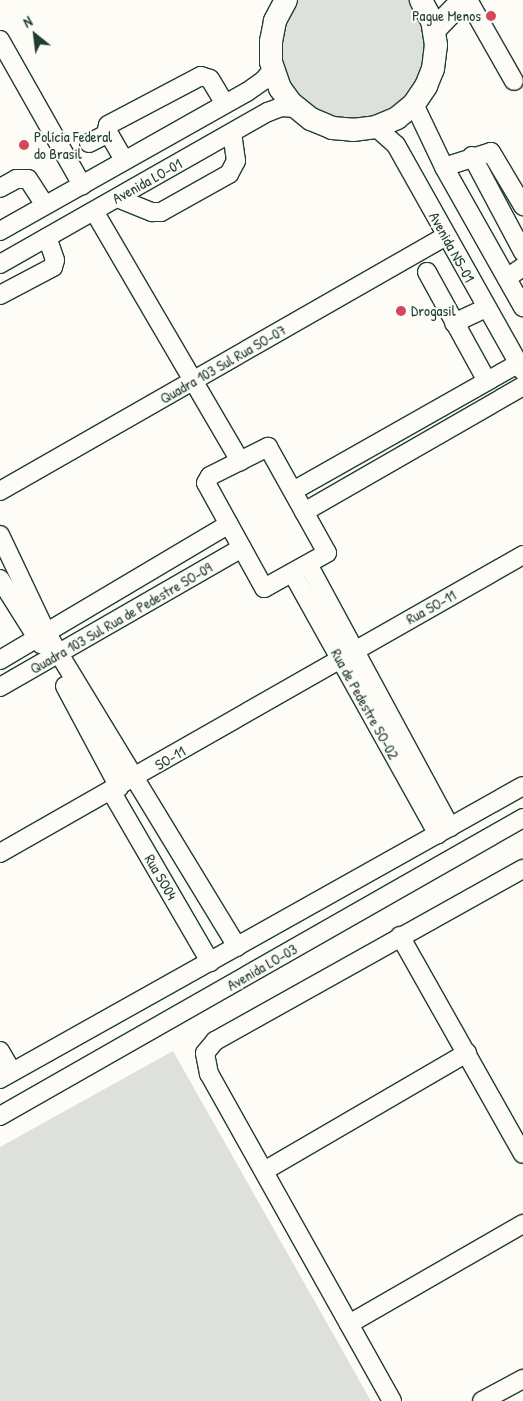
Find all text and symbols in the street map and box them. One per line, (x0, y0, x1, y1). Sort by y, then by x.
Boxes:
place label: Pague Menos (412, 7, 481, 25)
north arrow (10, 10, 60, 60)
marker: Pague Menos (485, 10, 497, 22)
text: N (20, 11, 35, 32)
place label: Polícia Federal do Brasil (34, 127, 112, 162)
marker: Polícia Federal do Brasil (18, 139, 30, 151)
street label: Avenida LO-01 (109, 155, 185, 207)
street label: Avenida NS-01 (425, 209, 479, 285)
place label: Drogasil (411, 302, 456, 320)
marker: Drogasil (395, 305, 407, 317)
street label: Quadra 103 Sul Rua SO-07 (157, 320, 289, 408)
street label: Quadra 103 Sul Rua de Pedestre SO-09 (27, 558, 215, 678)
street label: Rua SO-11 (403, 586, 459, 628)
street label: Rua de Pedestre SO-02 (327, 646, 403, 762)
street label: SO-11 (152, 742, 188, 774)
street label: Rua SO04 (141, 851, 181, 903)
street label: Avenida LO-03 (224, 940, 300, 994)

